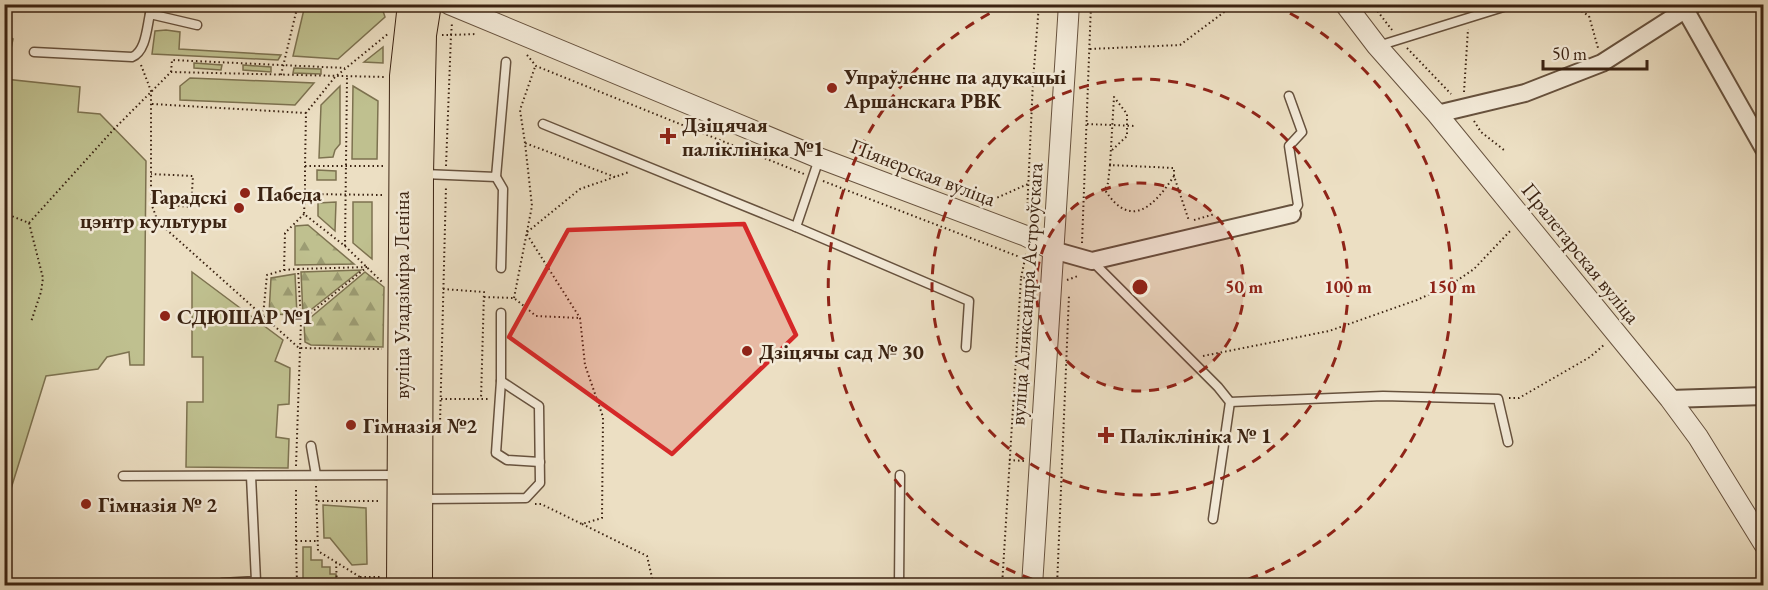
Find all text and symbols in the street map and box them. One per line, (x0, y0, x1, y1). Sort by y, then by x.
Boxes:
scale bar (1543, 33, 1646, 71)
text: 50 m (1552, 42, 1587, 65)
place label: Упраўленне па адукацыі Аршанскага РВК (843, 63, 1066, 114)
marker: Упраўленне па адукацыі Аршанскага РВК (825, 81, 839, 95)
place label: Дзіцячая паліклініка №1 (682, 111, 824, 162)
marker: Дзіцячая паліклініка №1 (659, 127, 677, 145)
street label: Піянерская вуліца (846, 132, 1000, 212)
street label: вуліца Аляксандра Астроўскага (1003, 161, 1049, 426)
street label: Пралетарская вуліца (1516, 177, 1647, 330)
place label: Пабеда (257, 180, 323, 207)
place label: Гарадскі цэнтр культуры (80, 183, 227, 234)
marker: Пабеда (238, 186, 252, 200)
street label: вуліца Уладзіміра Леніна (388, 190, 415, 399)
marker: Гарадскі цэнтр культуры (232, 201, 246, 215)
text: 50 m (1225, 275, 1263, 298)
text: 100 m (1324, 275, 1372, 298)
text: 150 m (1428, 275, 1476, 298)
centre of rings (1130, 277, 1150, 297)
place label: СДЮШАР №1 (177, 303, 313, 330)
marker: СДЮШАР №1 (158, 309, 172, 323)
place label: Дзіцячы сад № 30 (759, 338, 924, 365)
marker: Дзіцячы сад № 30 (740, 344, 754, 358)
place label: Гімназія №2 (363, 412, 477, 439)
marker: Гімназія №2 (344, 418, 358, 432)
place label: Паліклініка № 1 (1120, 422, 1272, 449)
marker: Паліклініка № 1 (1097, 426, 1115, 444)
place label: Гімназія № 2 (98, 491, 217, 518)
marker: Гімназія № 2 (79, 497, 93, 511)

